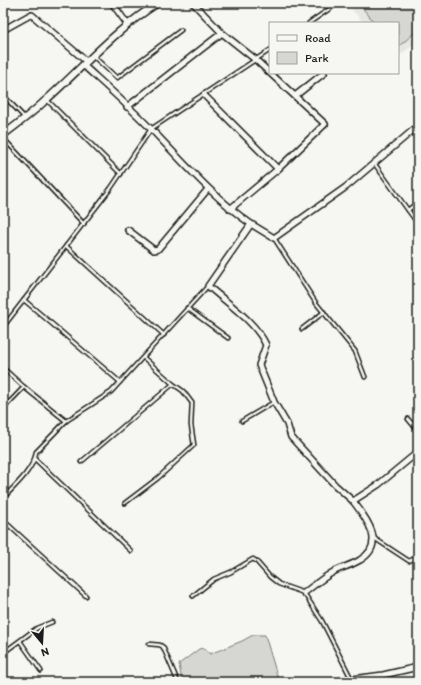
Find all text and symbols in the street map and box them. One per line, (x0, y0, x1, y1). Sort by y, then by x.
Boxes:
legend (269, 22, 399, 74)
text: Road (305, 31, 331, 45)
text: Park (305, 51, 329, 65)
north arrow (22, 623, 62, 663)
text: N (39, 645, 50, 659)

